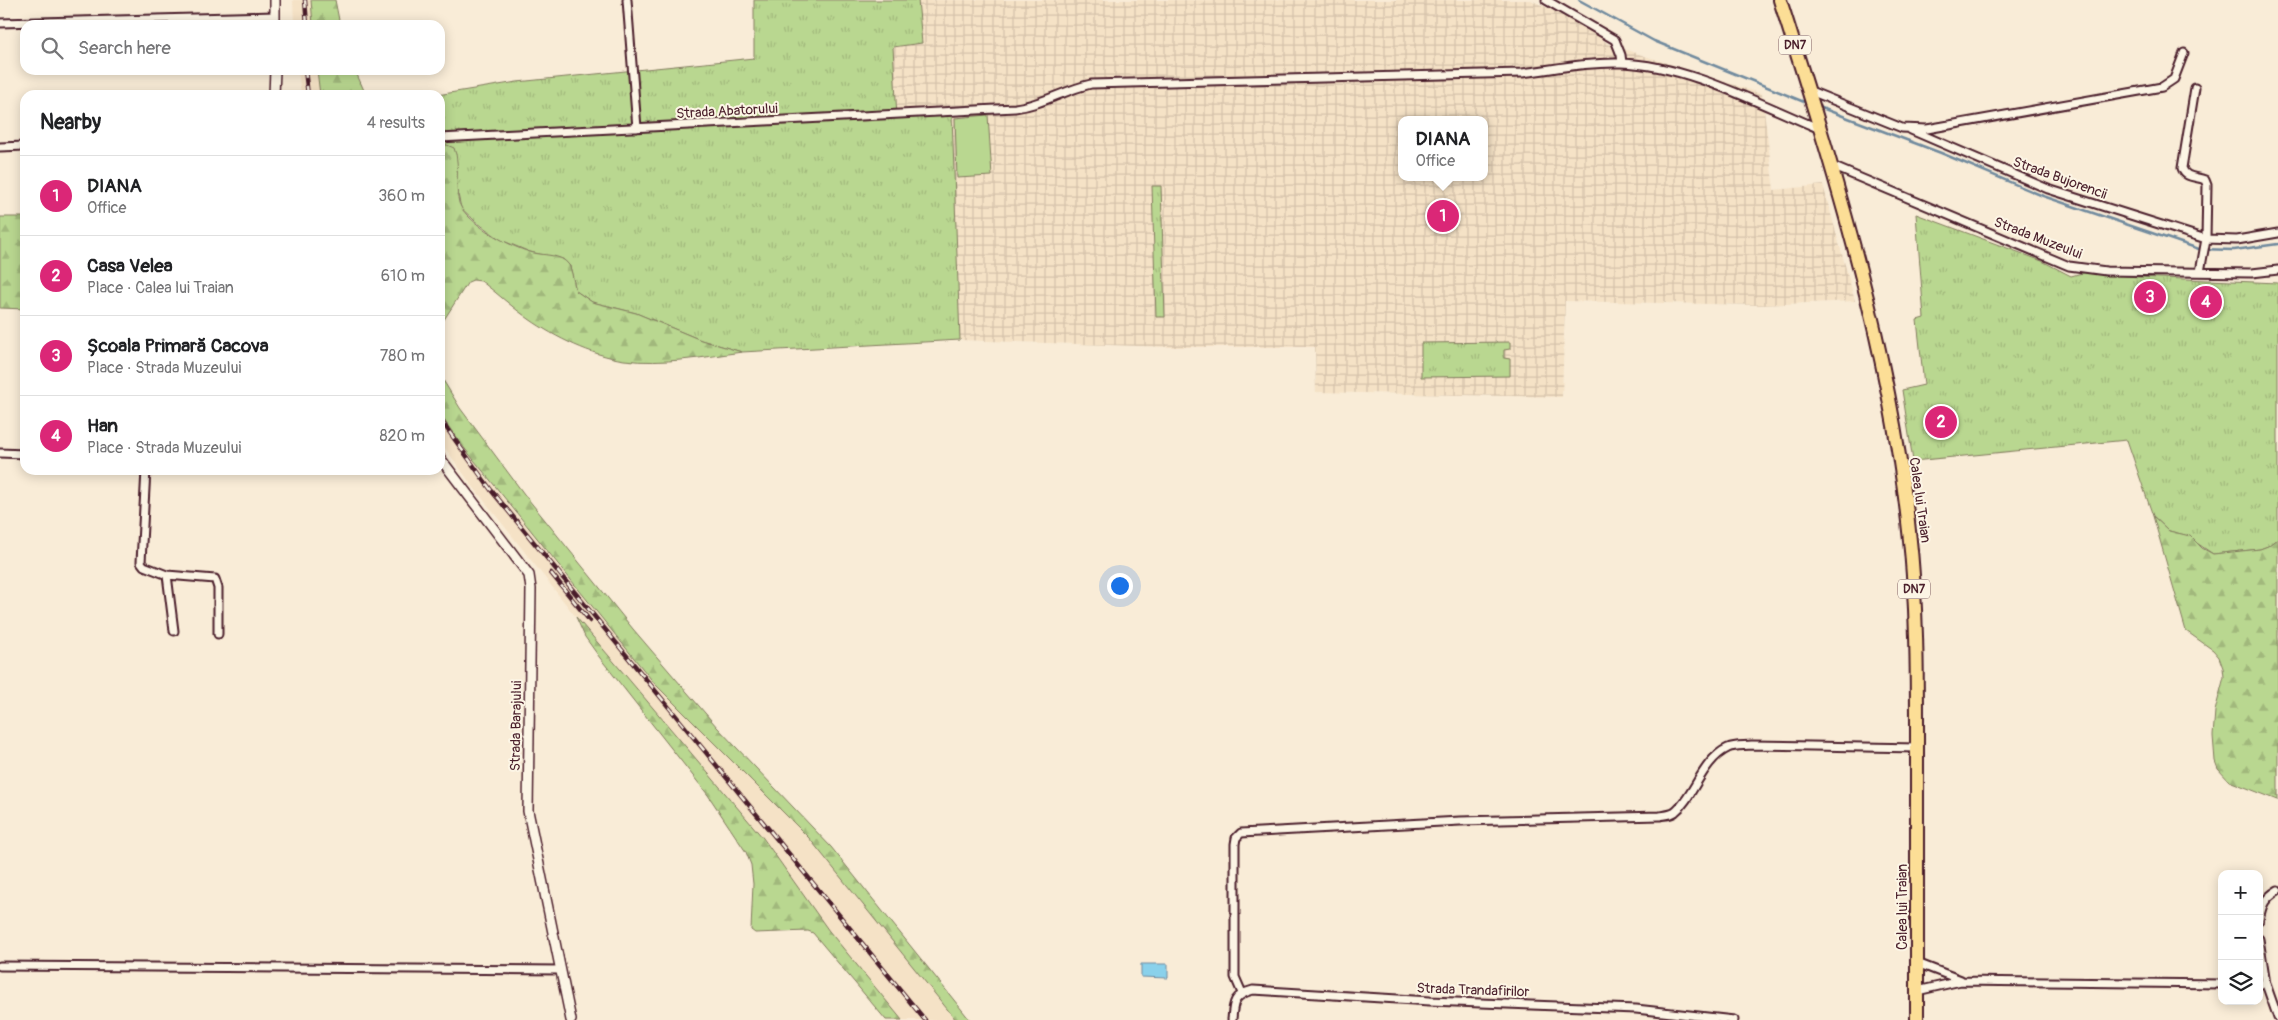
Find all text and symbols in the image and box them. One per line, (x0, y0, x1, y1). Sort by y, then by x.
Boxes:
search box (20, 20, 445, 75)
icon: search (38, 34, 66, 62)
text: Search here (78, 36, 171, 60)
road number: DN7 (1779, 36, 1811, 54)
street label: Strada Abatorului (676, 100, 779, 122)
text: Nearby (40, 109, 101, 136)
text: 4 results (367, 113, 425, 133)
popup (1398, 116, 1488, 181)
text: DIANA (1416, 127, 1470, 151)
text: Office (1416, 151, 1455, 171)
street label: Strada Bujorencii (2011, 153, 2110, 203)
text: DIANA (87, 174, 142, 198)
text: 1 (53, 186, 59, 206)
text: 360 m (378, 186, 425, 206)
pin: 1 (1427, 197, 1459, 235)
text: Office (87, 198, 127, 218)
street label: Strada Muzeului (1992, 213, 2085, 263)
text: Casa Velea (87, 254, 172, 278)
text: 2 (52, 266, 60, 286)
text: 610 m (381, 266, 425, 286)
text: Place · Calea lui Traian (87, 278, 234, 298)
pin: 3 (2134, 278, 2166, 316)
pin: 4 (2190, 283, 2222, 321)
text: Școala Primară Cacova (87, 334, 269, 358)
text: 3 (52, 346, 60, 366)
text: 780 m (380, 346, 425, 366)
text: Place · Strada Muzeului (87, 358, 241, 378)
pin: 2 (1925, 403, 1957, 441)
text: Han (87, 414, 118, 438)
text: 4 (51, 426, 61, 446)
text: 820 m (379, 426, 425, 446)
text: Place · Strada Muzeului (87, 438, 241, 458)
street label: Calea lui Traian (1906, 456, 1934, 544)
your location (1107, 573, 1133, 599)
road number: DN7 (1898, 580, 1930, 598)
street label: Strada Barajului (507, 680, 525, 771)
street label: Calea lui Traian (1894, 864, 1911, 950)
map controls (2218, 870, 2263, 1005)
button: + (2218, 870, 2263, 915)
button: − (2218, 915, 2263, 960)
button: layers (2218, 960, 2263, 1005)
street label: Strada Trandafirilor (1416, 980, 1530, 1000)

